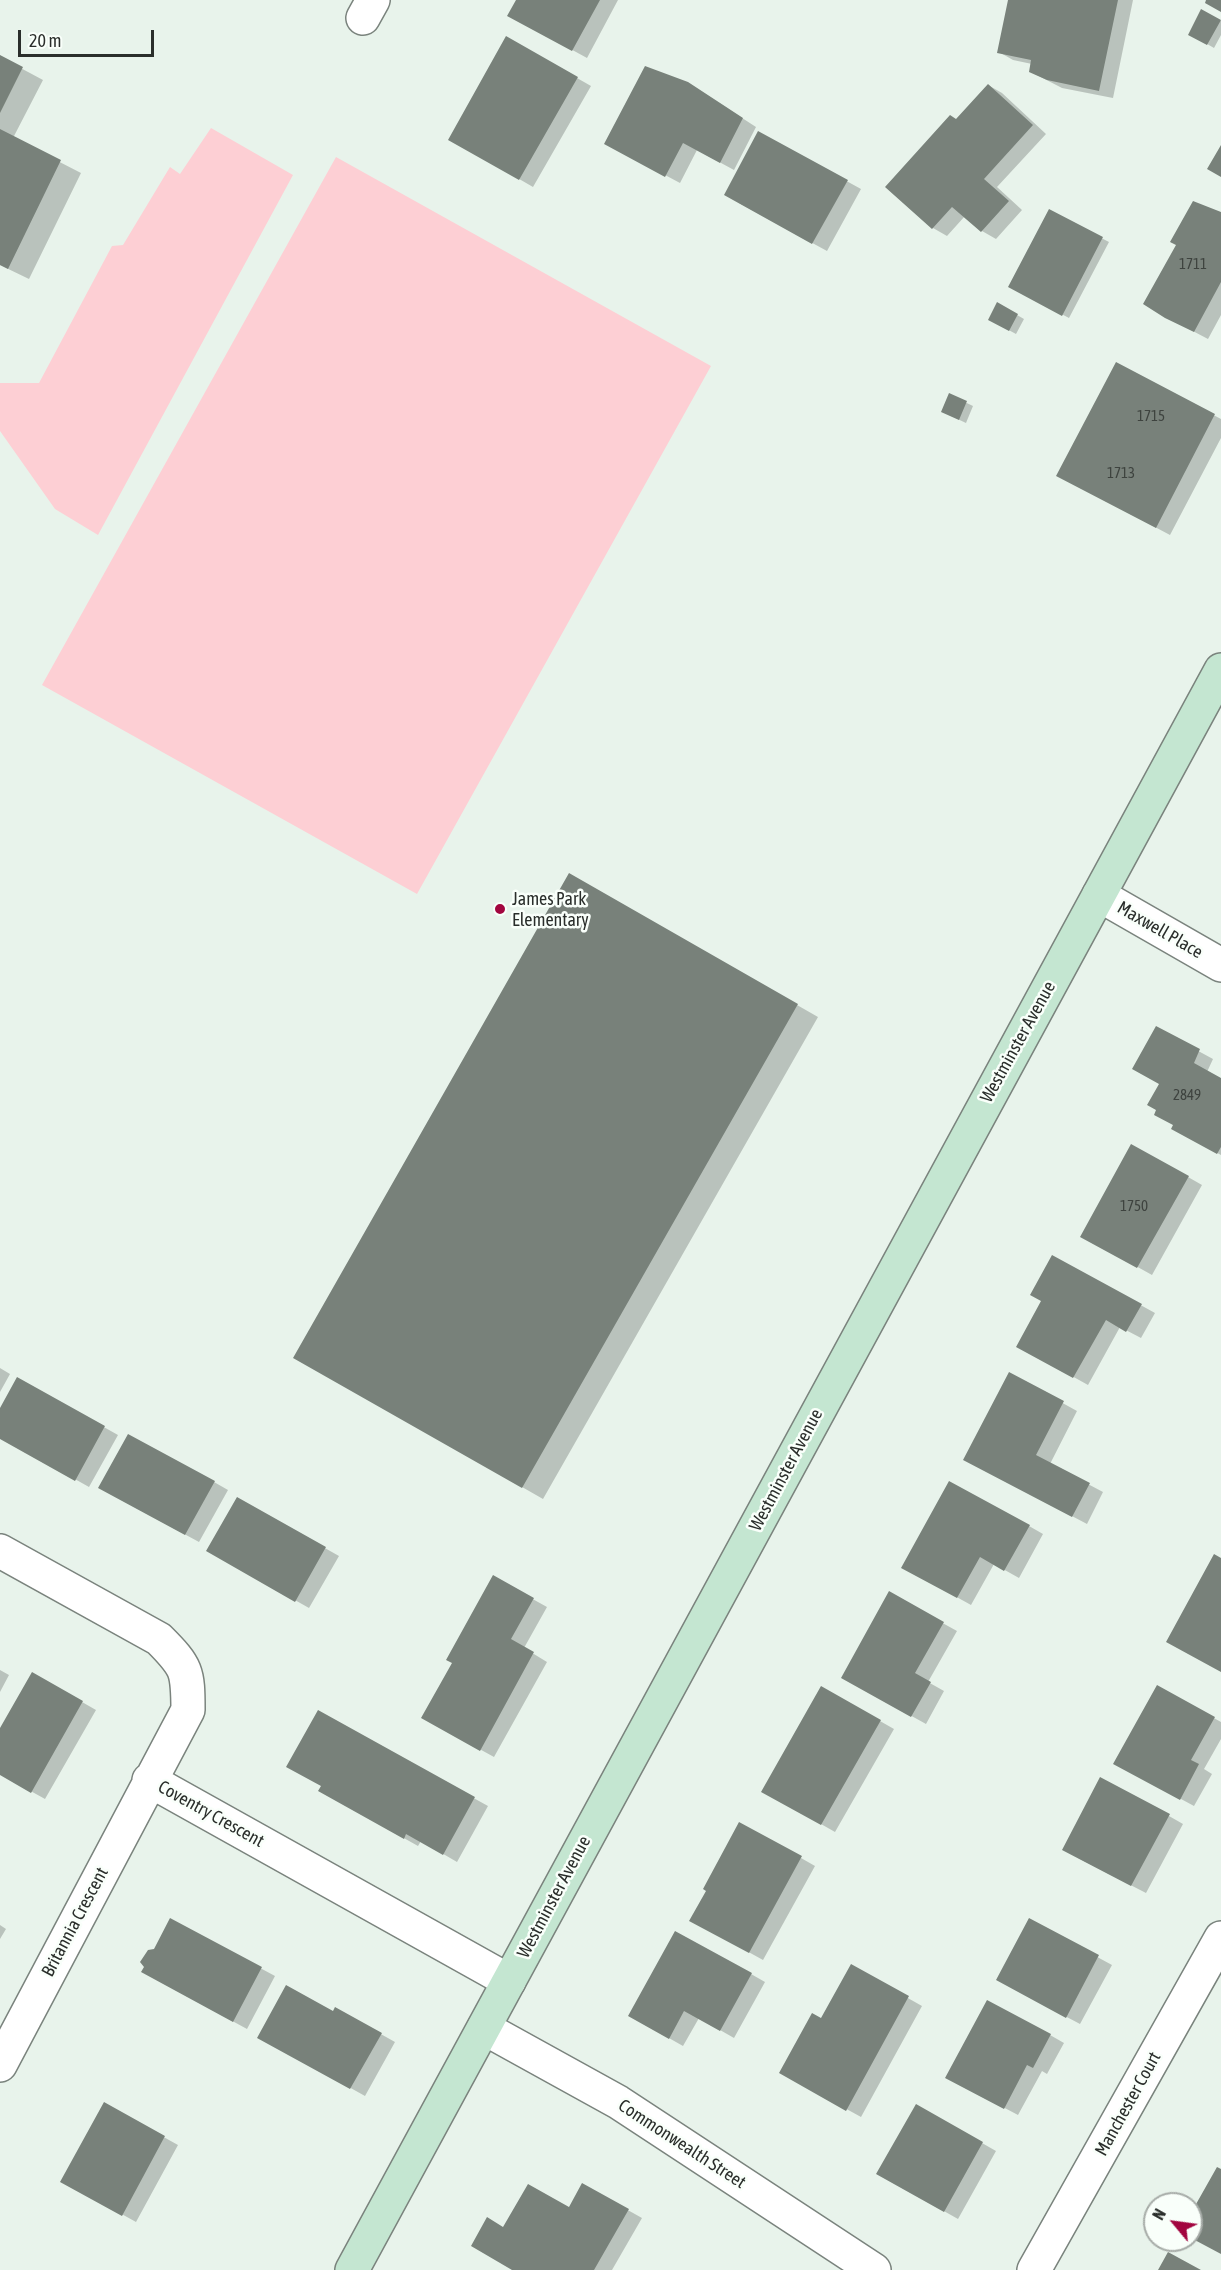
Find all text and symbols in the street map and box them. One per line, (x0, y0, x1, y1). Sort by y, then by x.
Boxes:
scale bar (21, 18, 158, 56)
text: 20 m (29, 30, 61, 51)
house number: 1711 (1179, 255, 1207, 273)
house number: 1715 (1137, 407, 1165, 425)
house number: 1713 (1107, 464, 1135, 482)
place label: James Park Elementary (512, 888, 589, 930)
street label: Maxwell Place (1113, 897, 1207, 963)
marker: James Park Elementary (493, 902, 507, 916)
street label: Westminster Avenue (976, 978, 1060, 1106)
house number: 2849 (1173, 1086, 1201, 1104)
house number: 1750 (1120, 1197, 1148, 1215)
street label: Westminster Avenue (745, 1405, 827, 1535)
street label: Coventry Crescent (154, 1776, 268, 1852)
street label: Westminster Avenue (513, 1832, 595, 1962)
street label: Britannia Crescent (37, 1864, 113, 1980)
street label: Manchester Court (1091, 2048, 1165, 2160)
street label: Commonwealth Street (614, 2095, 750, 2193)
north arrow (1143, 2192, 1203, 2252)
text: N (1149, 2206, 1169, 2223)

